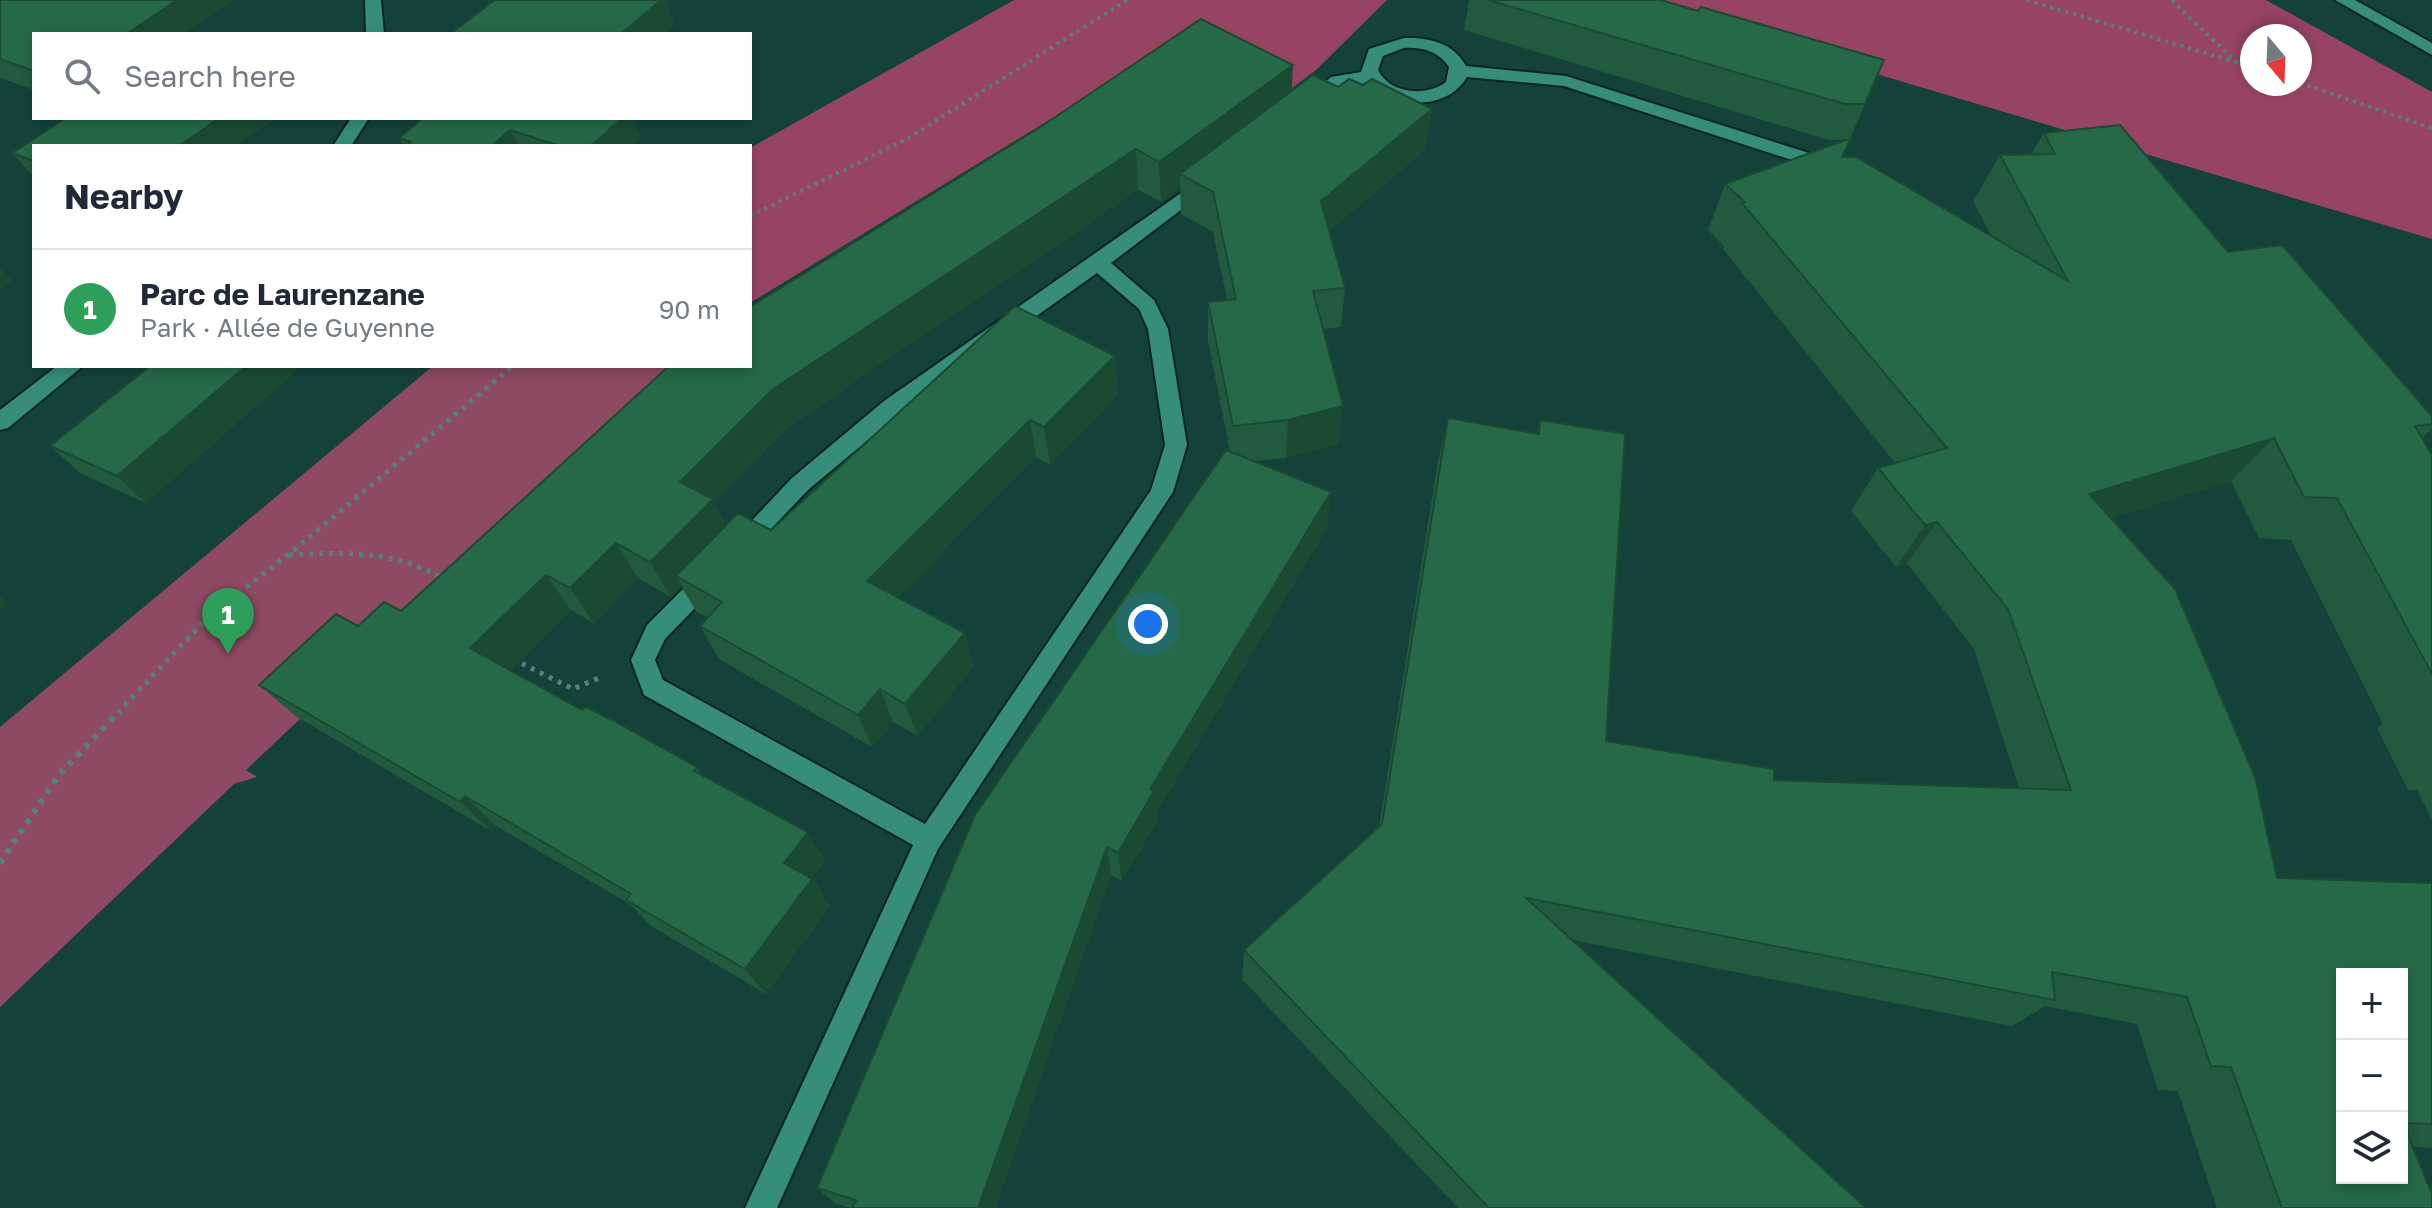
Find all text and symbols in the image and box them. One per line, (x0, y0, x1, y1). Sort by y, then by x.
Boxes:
north arrow (2240, 24, 2312, 96)
search box (32, 32, 752, 120)
icon: search (60, 54, 104, 98)
text: Search here (124, 58, 296, 94)
text: Nearby (64, 176, 184, 216)
text: Parc de Laurenzane (140, 276, 425, 312)
text: 1 (83, 294, 97, 325)
text: 90 m (659, 294, 720, 325)
text: Park · Allée de Guyenne (140, 312, 435, 343)
pin: 1 (202, 588, 254, 654)
your location (1128, 604, 1168, 644)
map controls (2336, 968, 2408, 1184)
button: + (2336, 968, 2408, 1040)
button: − (2336, 1040, 2408, 1112)
button: layers (2336, 1112, 2408, 1184)

